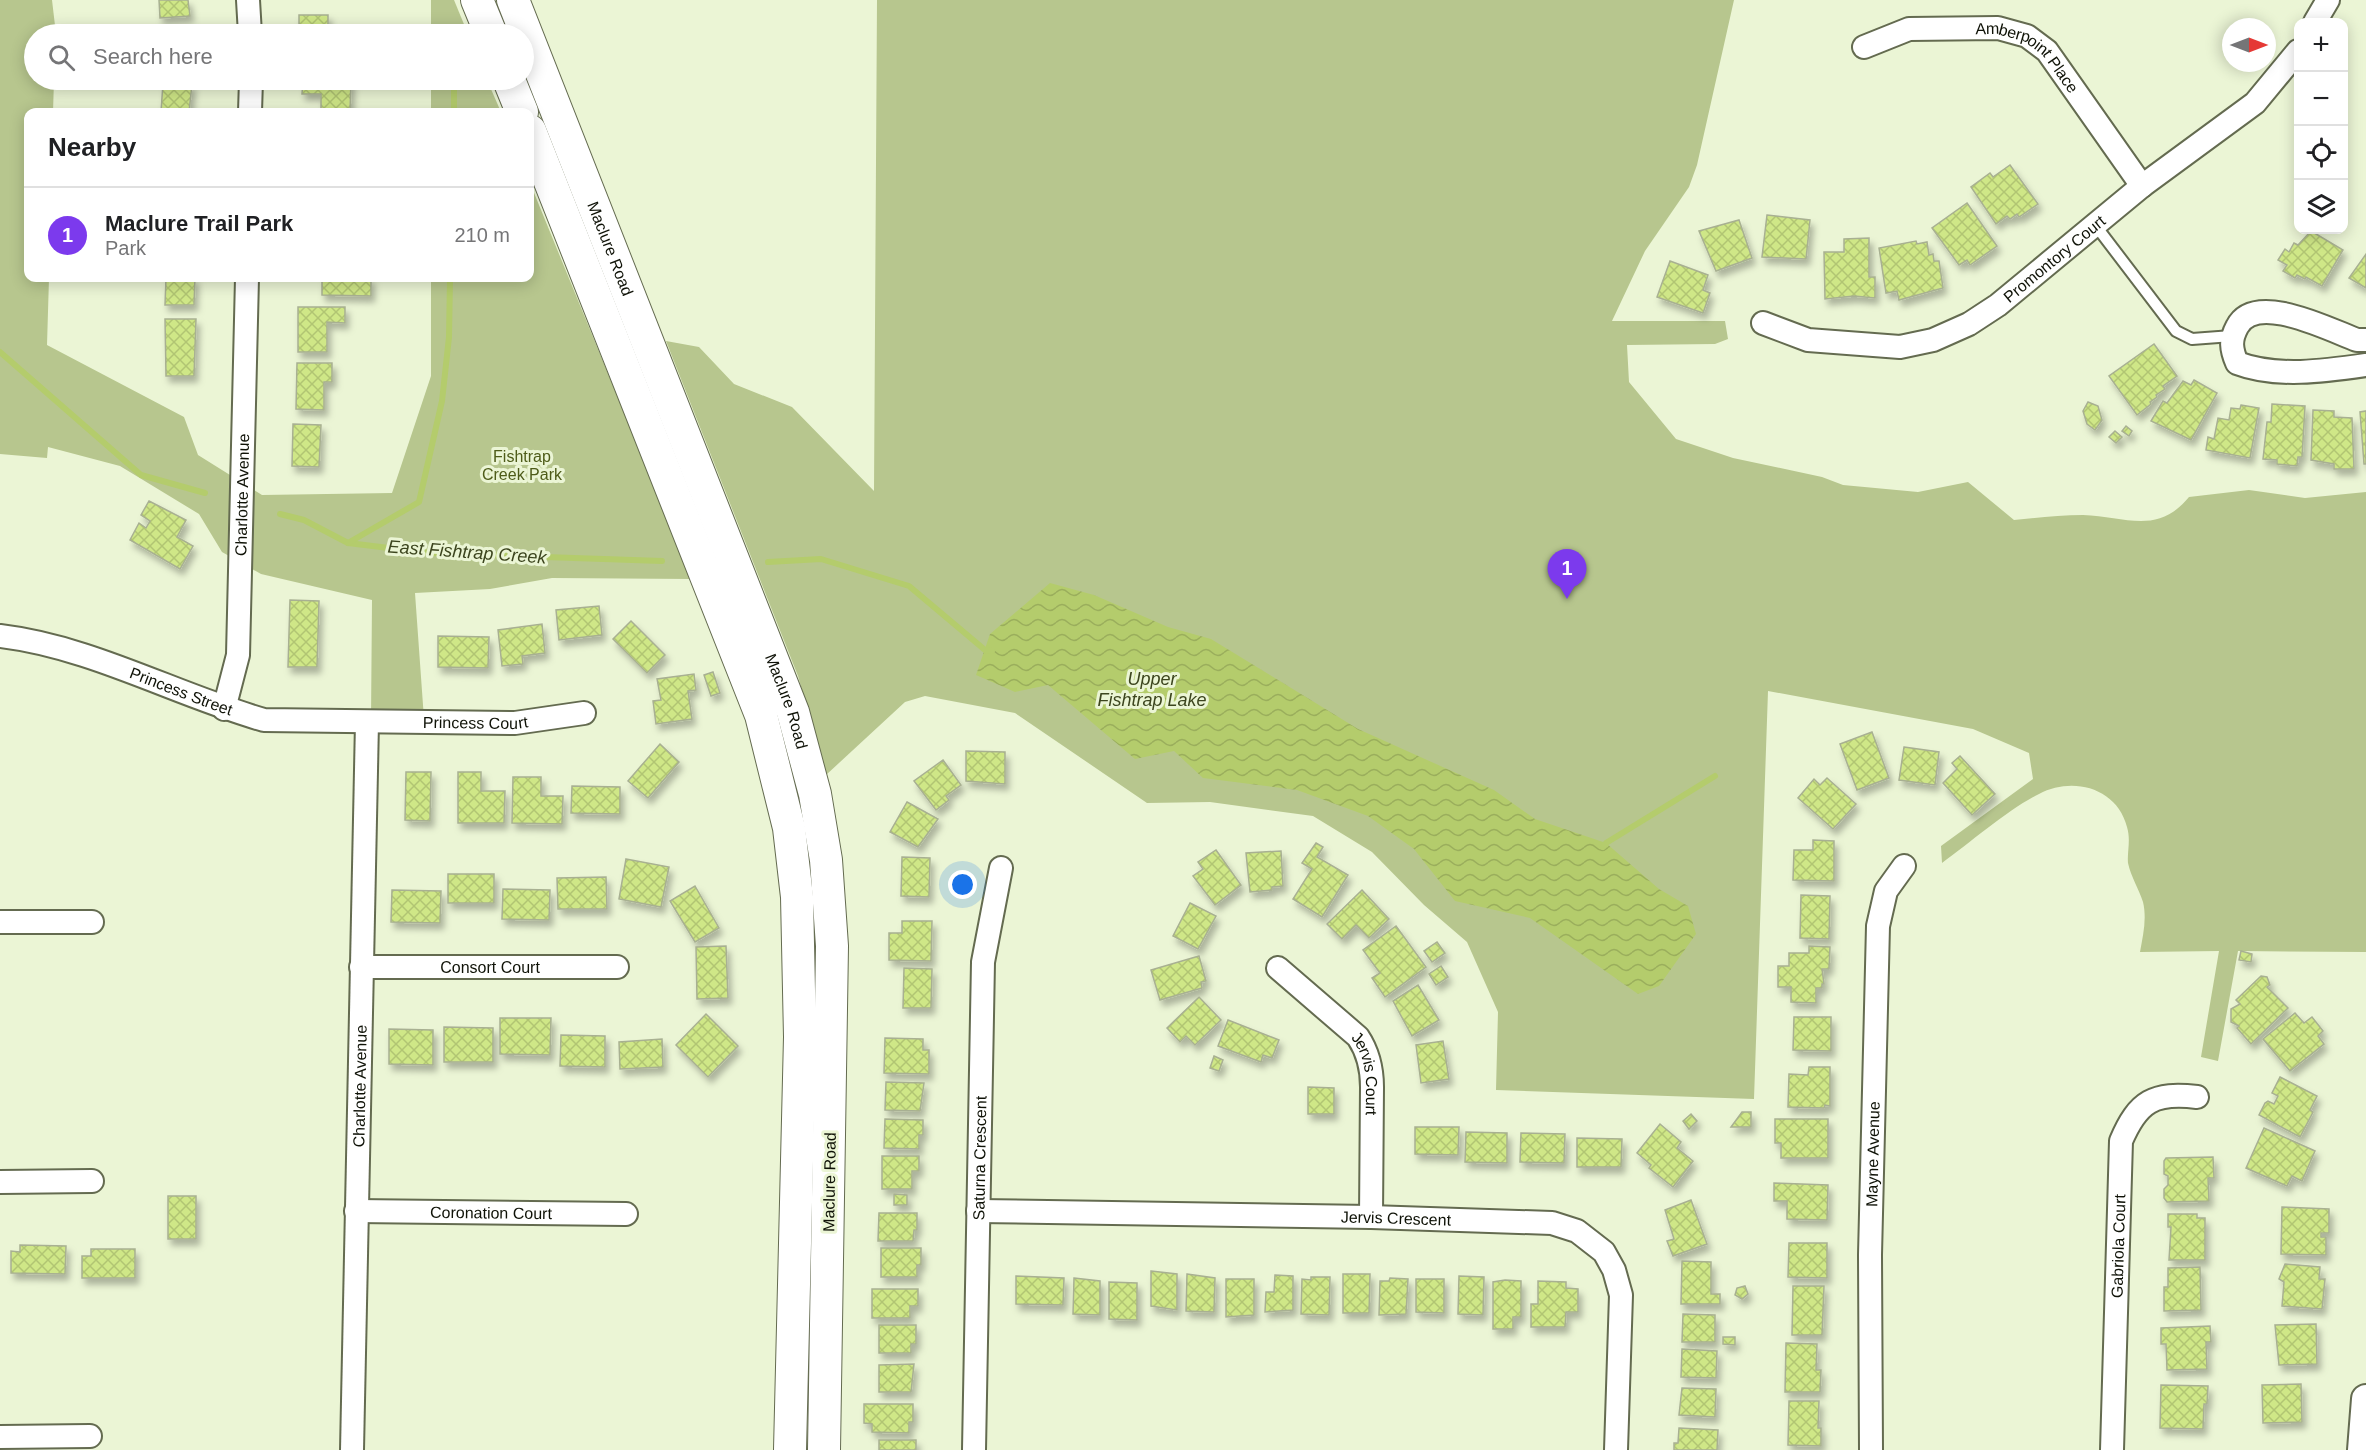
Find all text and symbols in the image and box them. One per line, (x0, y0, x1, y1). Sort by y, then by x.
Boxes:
north arrow (2222, 18, 2276, 72)
map controls (2294, 18, 2348, 234)
button: + (2294, 18, 2348, 72)
street label: Amberpoint Place (1975, 20, 2082, 96)
search box (24, 24, 534, 90)
icon: search (45, 41, 78, 74)
text: Search here (93, 44, 213, 69)
button: − (2294, 72, 2348, 126)
button: locate (2294, 126, 2348, 180)
text: Nearby (48, 132, 136, 162)
button: layers (2294, 180, 2348, 234)
street label: Maclure Road (584, 199, 636, 298)
text: Maclure Trail Park (105, 211, 293, 236)
street label: Promontory Court (2000, 212, 2109, 306)
text: 1 (62, 224, 73, 246)
text: 210 m (454, 224, 510, 246)
text: Park (105, 237, 146, 259)
street label: Charlotte Avenue (232, 433, 252, 556)
park label: Fishtrap Creek Park (482, 448, 563, 483)
water label: East Fishtrap Creek (387, 536, 548, 568)
pin: 1 (1548, 550, 1586, 599)
street label: Maclure Road (762, 651, 811, 751)
street label: Princess Street (127, 664, 235, 719)
water label: Upper Fishtrap Lake (1097, 669, 1207, 710)
street label: Princess Court (423, 713, 530, 732)
your location (948, 870, 977, 899)
street label: Consort Court (440, 959, 540, 976)
street label: Charlotte Avenue (350, 1025, 370, 1148)
street label: Jervis Court (1349, 1028, 1380, 1116)
street label: Saturna Crescent (970, 1095, 990, 1221)
street label: Mayne Avenue (1863, 1101, 1883, 1207)
street label: Maclure Road (820, 1132, 839, 1232)
street label: Gabriola Court (2108, 1193, 2128, 1298)
street label: Coronation Court (430, 1204, 553, 1222)
street label: Jervis Crescent (1341, 1209, 1452, 1229)

